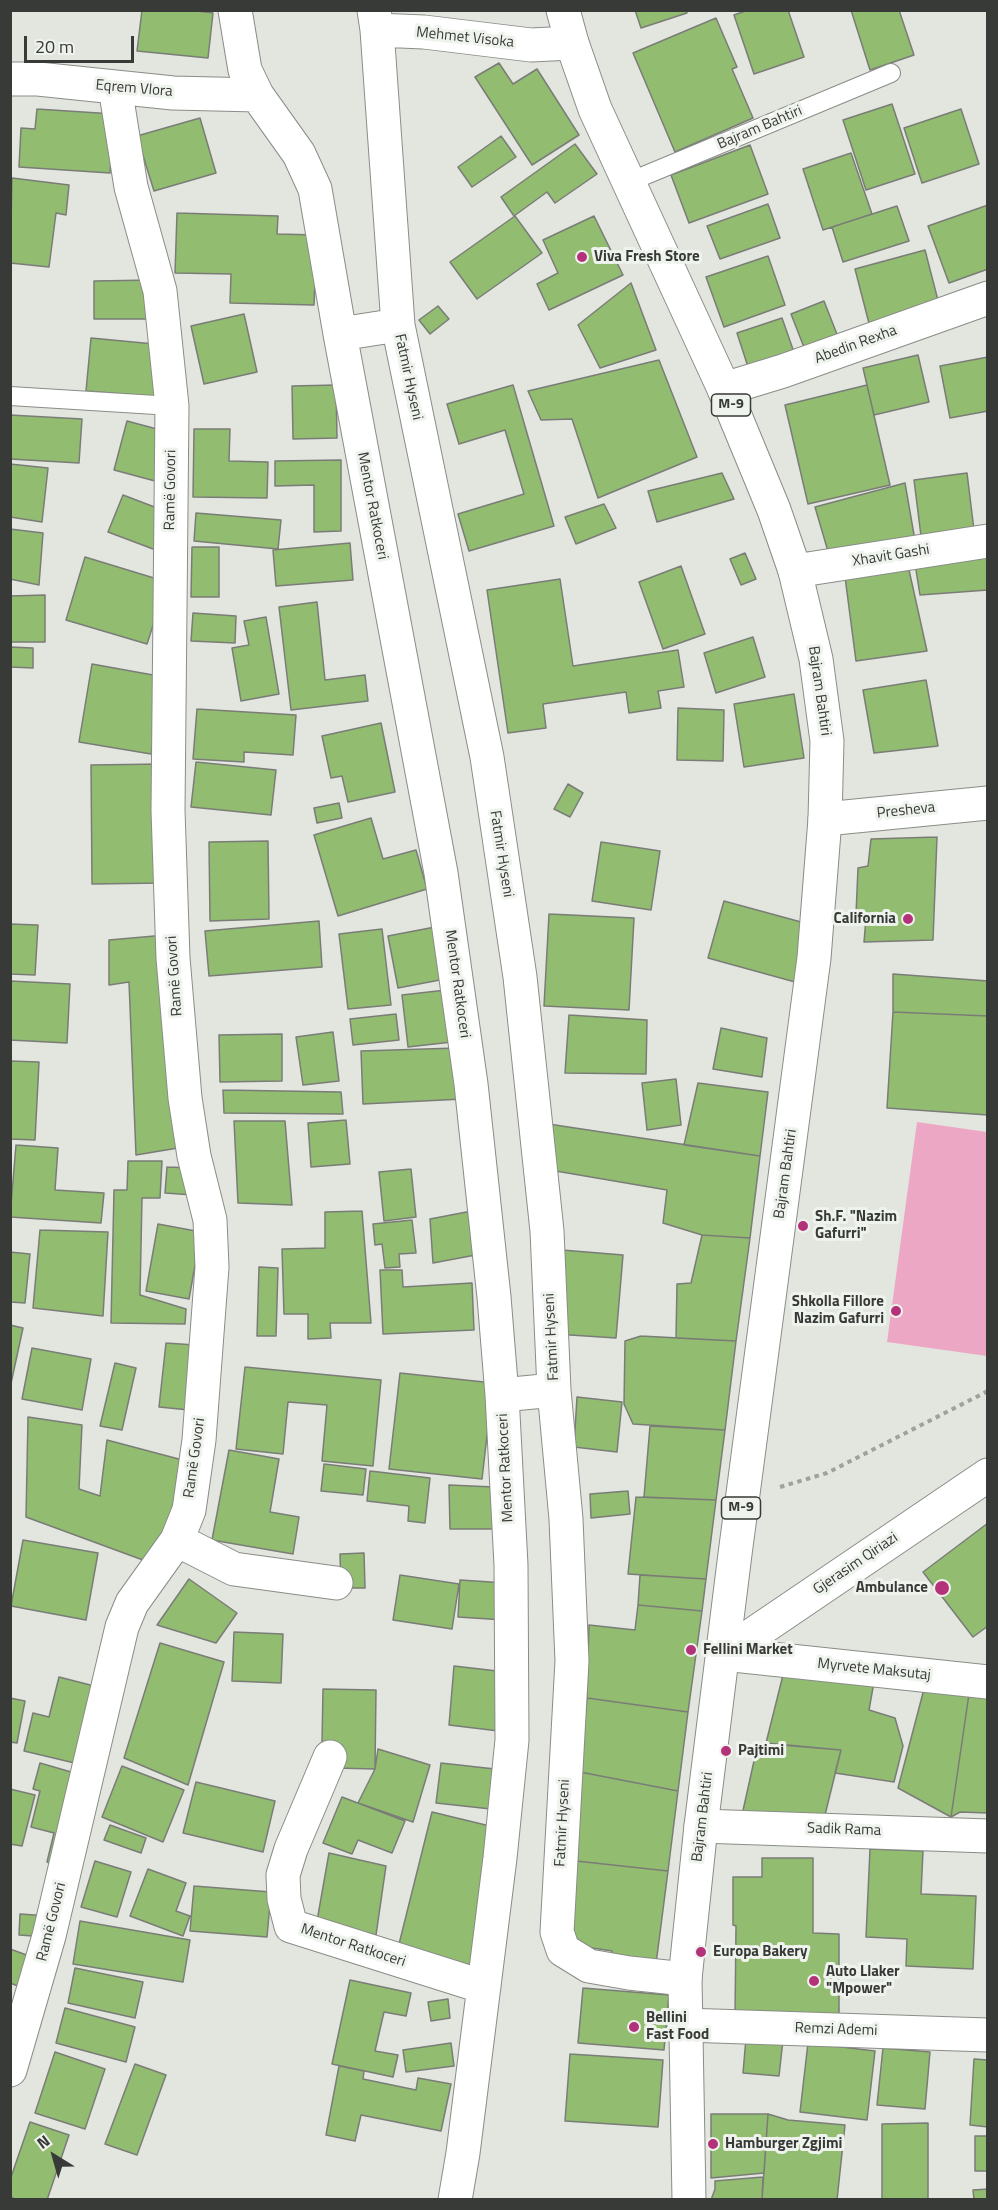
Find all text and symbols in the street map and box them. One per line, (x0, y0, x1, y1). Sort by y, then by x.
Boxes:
scale bar (27, 24, 136, 62)
street label: Mehmet Visoka (415, 24, 515, 52)
text: 20 m (35, 33, 74, 60)
street label: Eqrem Vlora (95, 77, 173, 101)
street label: Bajram Bahtiri (715, 102, 805, 154)
place label: Viva Fresh Store (594, 248, 700, 266)
marker: Viva Fresh Store (575, 250, 589, 264)
street label: Abedin Rexha (813, 322, 899, 368)
street label: Fatmir Hyseni (390, 332, 426, 422)
road number: M-9 (712, 394, 750, 416)
street label: Ramë Govori (161, 450, 181, 530)
street label: Mentor Ratkoceri (353, 451, 391, 561)
street label: Xhavit Gashi (851, 541, 931, 571)
street label: Bajram Bahtiri (804, 645, 834, 737)
street label: Presheva (876, 799, 936, 823)
street label: Fatmir Hyseni (485, 809, 517, 899)
place label: California (834, 910, 896, 928)
marker: California (901, 912, 915, 926)
street label: Mentor Ratkoceri (440, 929, 474, 1039)
street label: Ramë Govori (163, 935, 187, 1017)
street label: Bajram Bahtiri (771, 1128, 801, 1220)
place label: Sh.F. "Nazim Gafurri" (815, 1208, 897, 1243)
marker: Sh.F. "Nazim Gafurri" (796, 1219, 810, 1233)
street label: Fatmir Hyseni (541, 1293, 563, 1381)
place label: Shkolla Fillore Nazim Gafurri (792, 1293, 884, 1328)
marker: Shkolla Fillore Nazim Gafurri (889, 1304, 903, 1318)
street label: Mentor Ratkoceri (494, 1413, 518, 1523)
street label: Ramë Govori (180, 1417, 210, 1499)
road number: M-9 (722, 1497, 760, 1519)
street label: Gjerasim Qiriazi (810, 1529, 902, 1599)
place label: Ambulance (856, 1579, 928, 1597)
marker: Ambulance (933, 1579, 951, 1597)
place label: Fellini Market (703, 1641, 793, 1659)
marker: Fellini Market (684, 1643, 698, 1657)
street label: Myrvete Maksutaj (816, 1655, 932, 1685)
place label: Pajtimi (738, 1742, 784, 1760)
marker: Pajtimi (719, 1744, 733, 1758)
street label: Bajram Bahtiri (689, 1771, 717, 1863)
street label: Fatmir Hyseni (552, 1779, 574, 1867)
street label: Sadik Rama (807, 1820, 881, 1840)
street label: Ramë Govori (34, 1881, 70, 1963)
street label: Mentor Ratkoceri (298, 1921, 408, 1971)
place label: Europa Bakery (713, 1943, 807, 1961)
marker: Europa Bakery (694, 1945, 708, 1959)
place label: Auto Llaker "Mpower" (826, 1963, 900, 1998)
marker: Auto Llaker "Mpower" (807, 1974, 821, 1988)
place label: Bellini Fast Food (646, 2009, 709, 2044)
marker: Bellini Fast Food (627, 2020, 641, 2034)
street label: Remzi Ademi (794, 2020, 878, 2040)
north arrow (24, 2126, 84, 2186)
text: N (32, 2129, 55, 2155)
place label: Hamburger Zgjimi (725, 2135, 842, 2153)
marker: Hamburger Zgjimi (706, 2137, 720, 2151)

